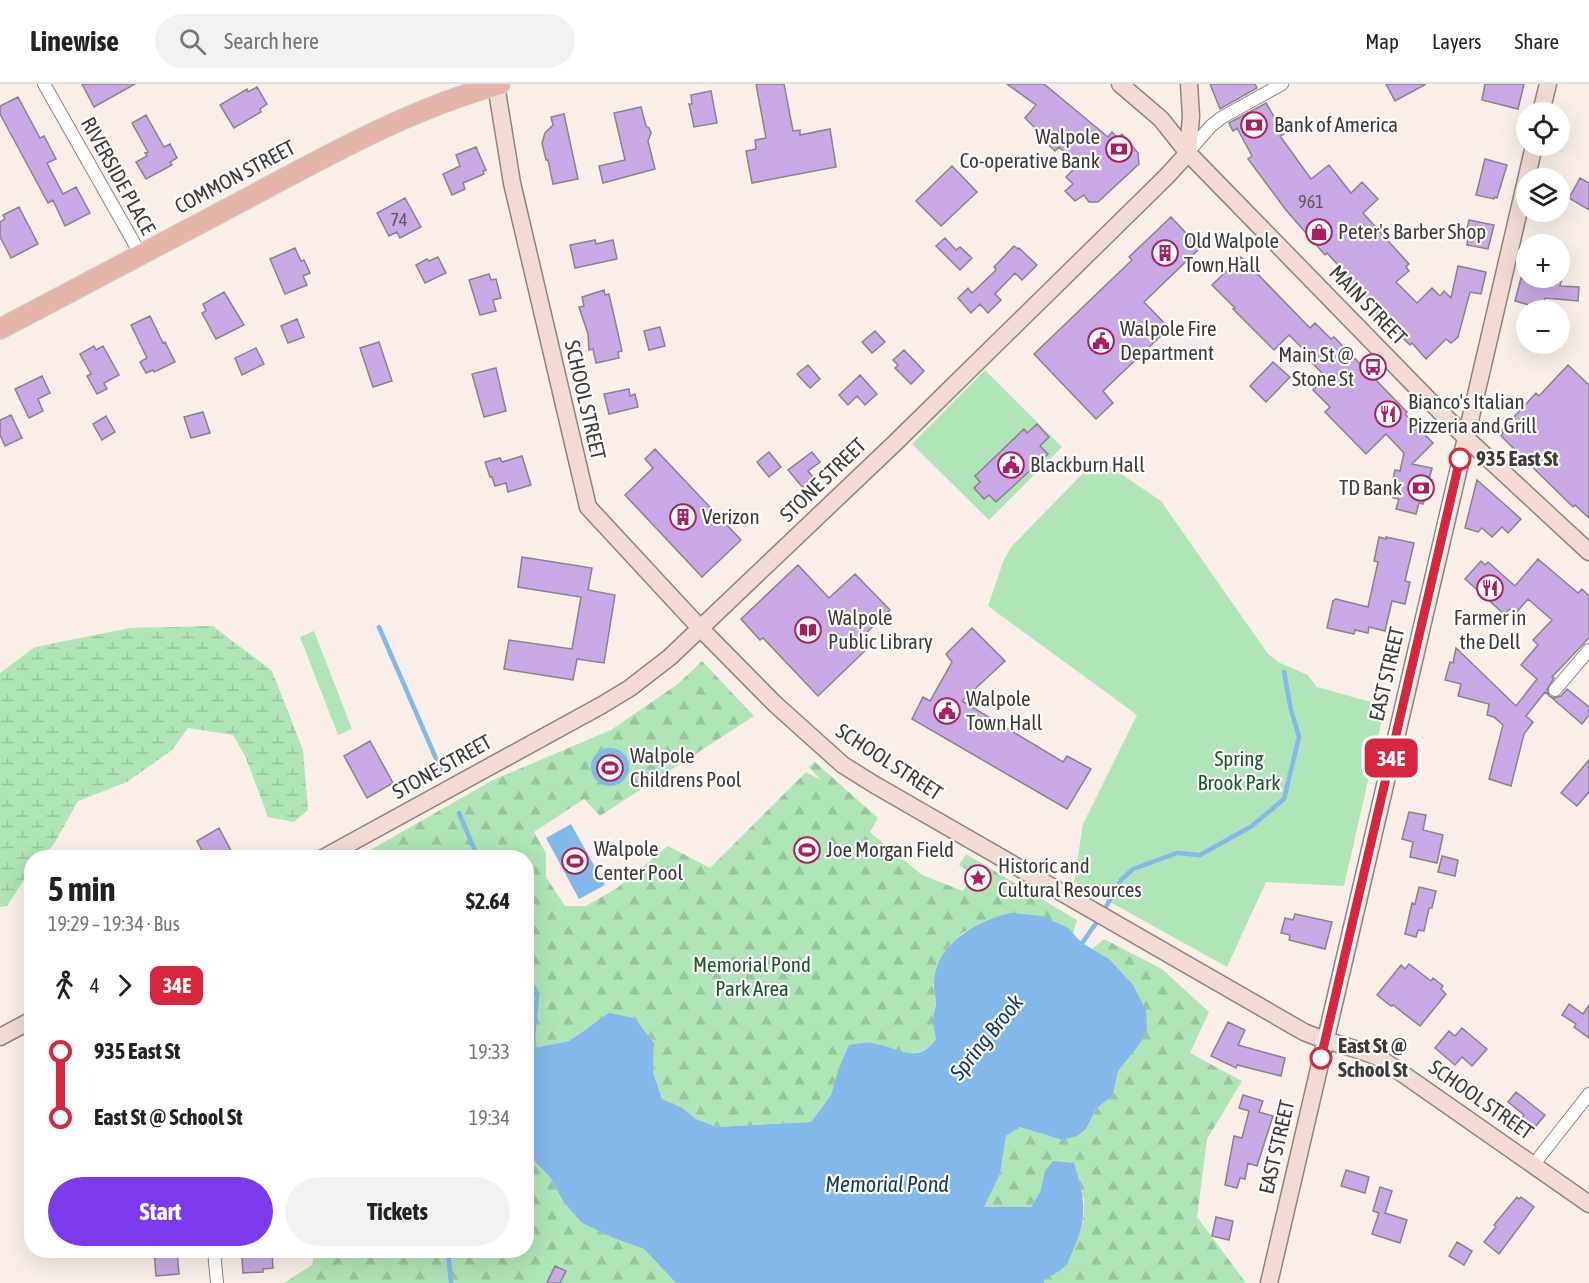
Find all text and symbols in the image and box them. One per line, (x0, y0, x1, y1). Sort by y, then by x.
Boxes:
search box (155, 14, 575, 68)
text: Linewise (30, 25, 119, 57)
icon: search (176, 25, 209, 58)
text: Search here (224, 28, 319, 54)
text: Map (1365, 29, 1399, 53)
text: Layers (1432, 29, 1482, 53)
text: Share (1515, 29, 1559, 53)
map controls (1516, 102, 1570, 354)
button: locate (1516, 102, 1570, 156)
bank icon: Bank of America (1239, 110, 1269, 140)
place label: Bank of America (1274, 112, 1398, 136)
street label: RIVERSIDE PLACE (77, 113, 161, 238)
place label: Walpole Co-operative Bank (960, 124, 1100, 172)
street label: COMMON STREET (170, 134, 299, 218)
bank icon: Walpole Co-operative Bank (1104, 134, 1134, 164)
button: layers (1516, 168, 1570, 222)
house number: 961 (1298, 191, 1324, 212)
house number: 74 (391, 209, 407, 230)
shop icon: Peter's Barber Shop (1304, 217, 1334, 247)
place label: Peter's Barber Shop (1338, 219, 1486, 243)
place label: Old Walpole Town Hall (1184, 228, 1279, 276)
button: + (1516, 234, 1570, 288)
building icon: Old Walpole Town Hall (1150, 238, 1180, 268)
street label: MAIN STREET (1325, 260, 1412, 349)
button: − (1516, 300, 1570, 354)
place label: Walpole Fire Department (1120, 316, 1217, 364)
public building icon: Walpole Fire Department (1086, 326, 1116, 356)
street label: SCHOOL STREET (561, 338, 611, 462)
place label: Main St @ Stone St (1278, 342, 1354, 390)
bus stop icon: Main St @ Stone St (1358, 352, 1388, 382)
place label: Bianco's Italian Pizzeria and Grill (1408, 389, 1537, 437)
restaurant icon: Bianco's Italian Pizzeria and Grill (1373, 399, 1403, 429)
street label: STONE STREET (774, 433, 870, 526)
place label: 935 East St (1476, 446, 1558, 470)
marker: 935 East St (1449, 448, 1471, 470)
public building icon: Blackburn Hall (996, 450, 1026, 480)
place label: Blackburn Hall (1030, 452, 1145, 476)
bank icon: TD Bank (1406, 473, 1436, 503)
place label: TD Bank (1339, 475, 1402, 499)
building icon: Verizon (668, 502, 698, 532)
place label: Verizon (702, 504, 760, 528)
restaurant icon: Farmer in the Dell (1475, 573, 1505, 603)
place label: Walpole Public Library (828, 605, 933, 653)
place label: Farmer in the Dell (1454, 605, 1526, 653)
library icon: Walpole Public Library (793, 615, 823, 645)
street label: EAST STREET (1364, 624, 1408, 723)
place label: Walpole Town Hall (966, 686, 1043, 734)
public building icon: Walpole Town Hall (932, 696, 962, 726)
street label: SCHOOL STREET (832, 718, 947, 804)
street label: STONE STREET (388, 729, 495, 803)
line badge: 34E (1356, 738, 1426, 778)
place label: Walpole Childrens Pool (630, 743, 742, 791)
park label: Spring Brook Park (1197, 746, 1281, 794)
text: 34E (1377, 746, 1405, 770)
sports icon: Walpole Childrens Pool (595, 753, 625, 783)
sports icon: Joe Morgan Field (792, 835, 822, 865)
place label: Walpole Center Pool (594, 836, 683, 884)
place label: Joe Morgan Field (826, 837, 954, 861)
sports icon: Walpole Center Pool (560, 846, 590, 876)
place label: Historic and Cultural Resources (998, 853, 1142, 901)
place icon: Historic and Cultural Resources (963, 863, 993, 893)
text: 5 min (48, 870, 115, 908)
text: $2.64 (466, 888, 510, 914)
text: 19:29 – 19:34 · Bus (48, 912, 180, 935)
park label: Memorial Pond Park Area (693, 952, 811, 1000)
icon: walk (48, 969, 81, 1002)
icon: forward (108, 969, 141, 1002)
text: 34E (162, 973, 191, 997)
text: 4 (90, 974, 99, 997)
water label: Spring Brook (943, 989, 1028, 1086)
place label: East St @ School St (1338, 1033, 1408, 1081)
text: 935 East St (94, 1038, 180, 1064)
text: 19:33 (469, 1040, 510, 1063)
marker: East St @ School St (1310, 1047, 1332, 1069)
street label: SCHOOL STREET (1425, 1054, 1538, 1144)
street label: EAST STREET (1254, 1097, 1298, 1196)
text: East St @ School St (94, 1104, 243, 1130)
text: 19:34 (469, 1106, 510, 1129)
water label: Memorial Pond (825, 1171, 949, 1197)
button: Start (48, 1177, 273, 1246)
button: Tickets (285, 1177, 510, 1246)

